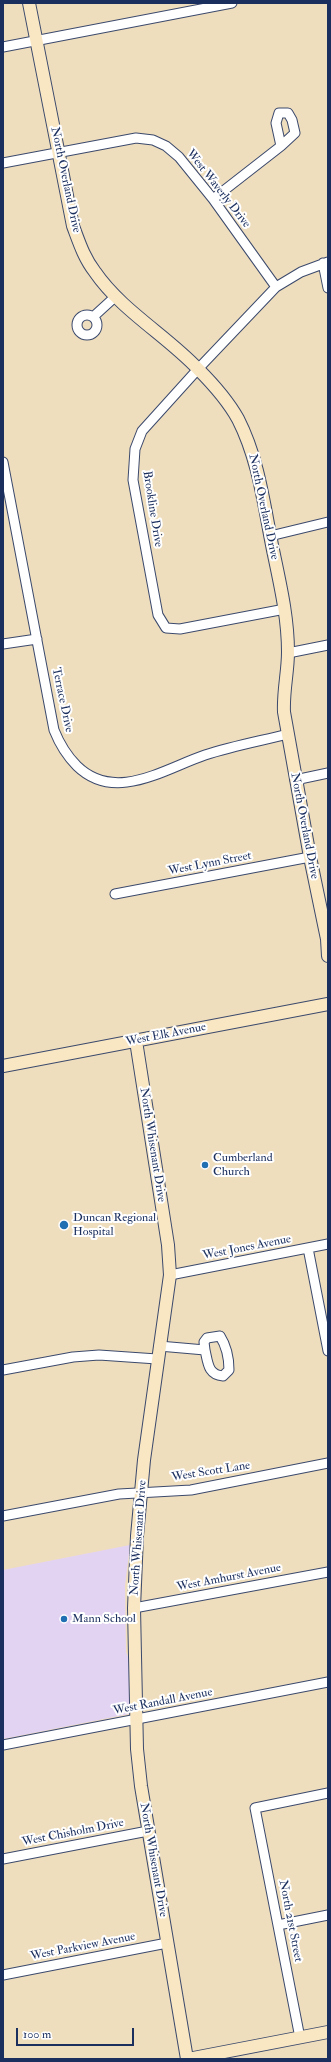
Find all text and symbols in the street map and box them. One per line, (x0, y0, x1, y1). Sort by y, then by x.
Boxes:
street label: North Overland Drive (47, 126, 83, 234)
street label: West Waverly Drive (183, 147, 253, 231)
street label: North Overland Drive (245, 453, 281, 561)
street label: Brookline Drive (139, 470, 165, 548)
street label: Terrace Drive (48, 666, 76, 734)
street label: North Overland Drive (287, 772, 321, 880)
street label: West Lynn Street (167, 849, 253, 879)
street label: West Elk Avenue (125, 1020, 207, 1050)
street label: North Whisenant Drive (136, 1087, 168, 1203)
place label: Cumberland Church (213, 1151, 273, 1179)
marker: Cumberland Church (200, 1160, 210, 1170)
place label: Duncan Regional Hospital (73, 1211, 156, 1239)
marker: Duncan Regional Hospital (58, 1219, 70, 1231)
street label: West Jones Avenue (202, 1232, 292, 1264)
street label: West Scott Lane (171, 1459, 251, 1485)
street label: North Whisenant Drive (128, 1480, 150, 1596)
street label: West Amhurst Avenue (176, 1561, 282, 1595)
place label: Mann School (72, 1612, 136, 1626)
marker: Mann School (59, 1614, 69, 1624)
street label: West Randall Avenue (112, 1685, 214, 1719)
street label: North Whisenant Drive (136, 1802, 170, 1918)
street label: West Chisholm Drive (21, 1816, 125, 1850)
street label: North 21st Street (275, 1879, 305, 1963)
street label: West Parkview Avenue (29, 1930, 137, 1964)
scale bar (18, 2020, 136, 2046)
text: 100 m (23, 2027, 51, 2042)

